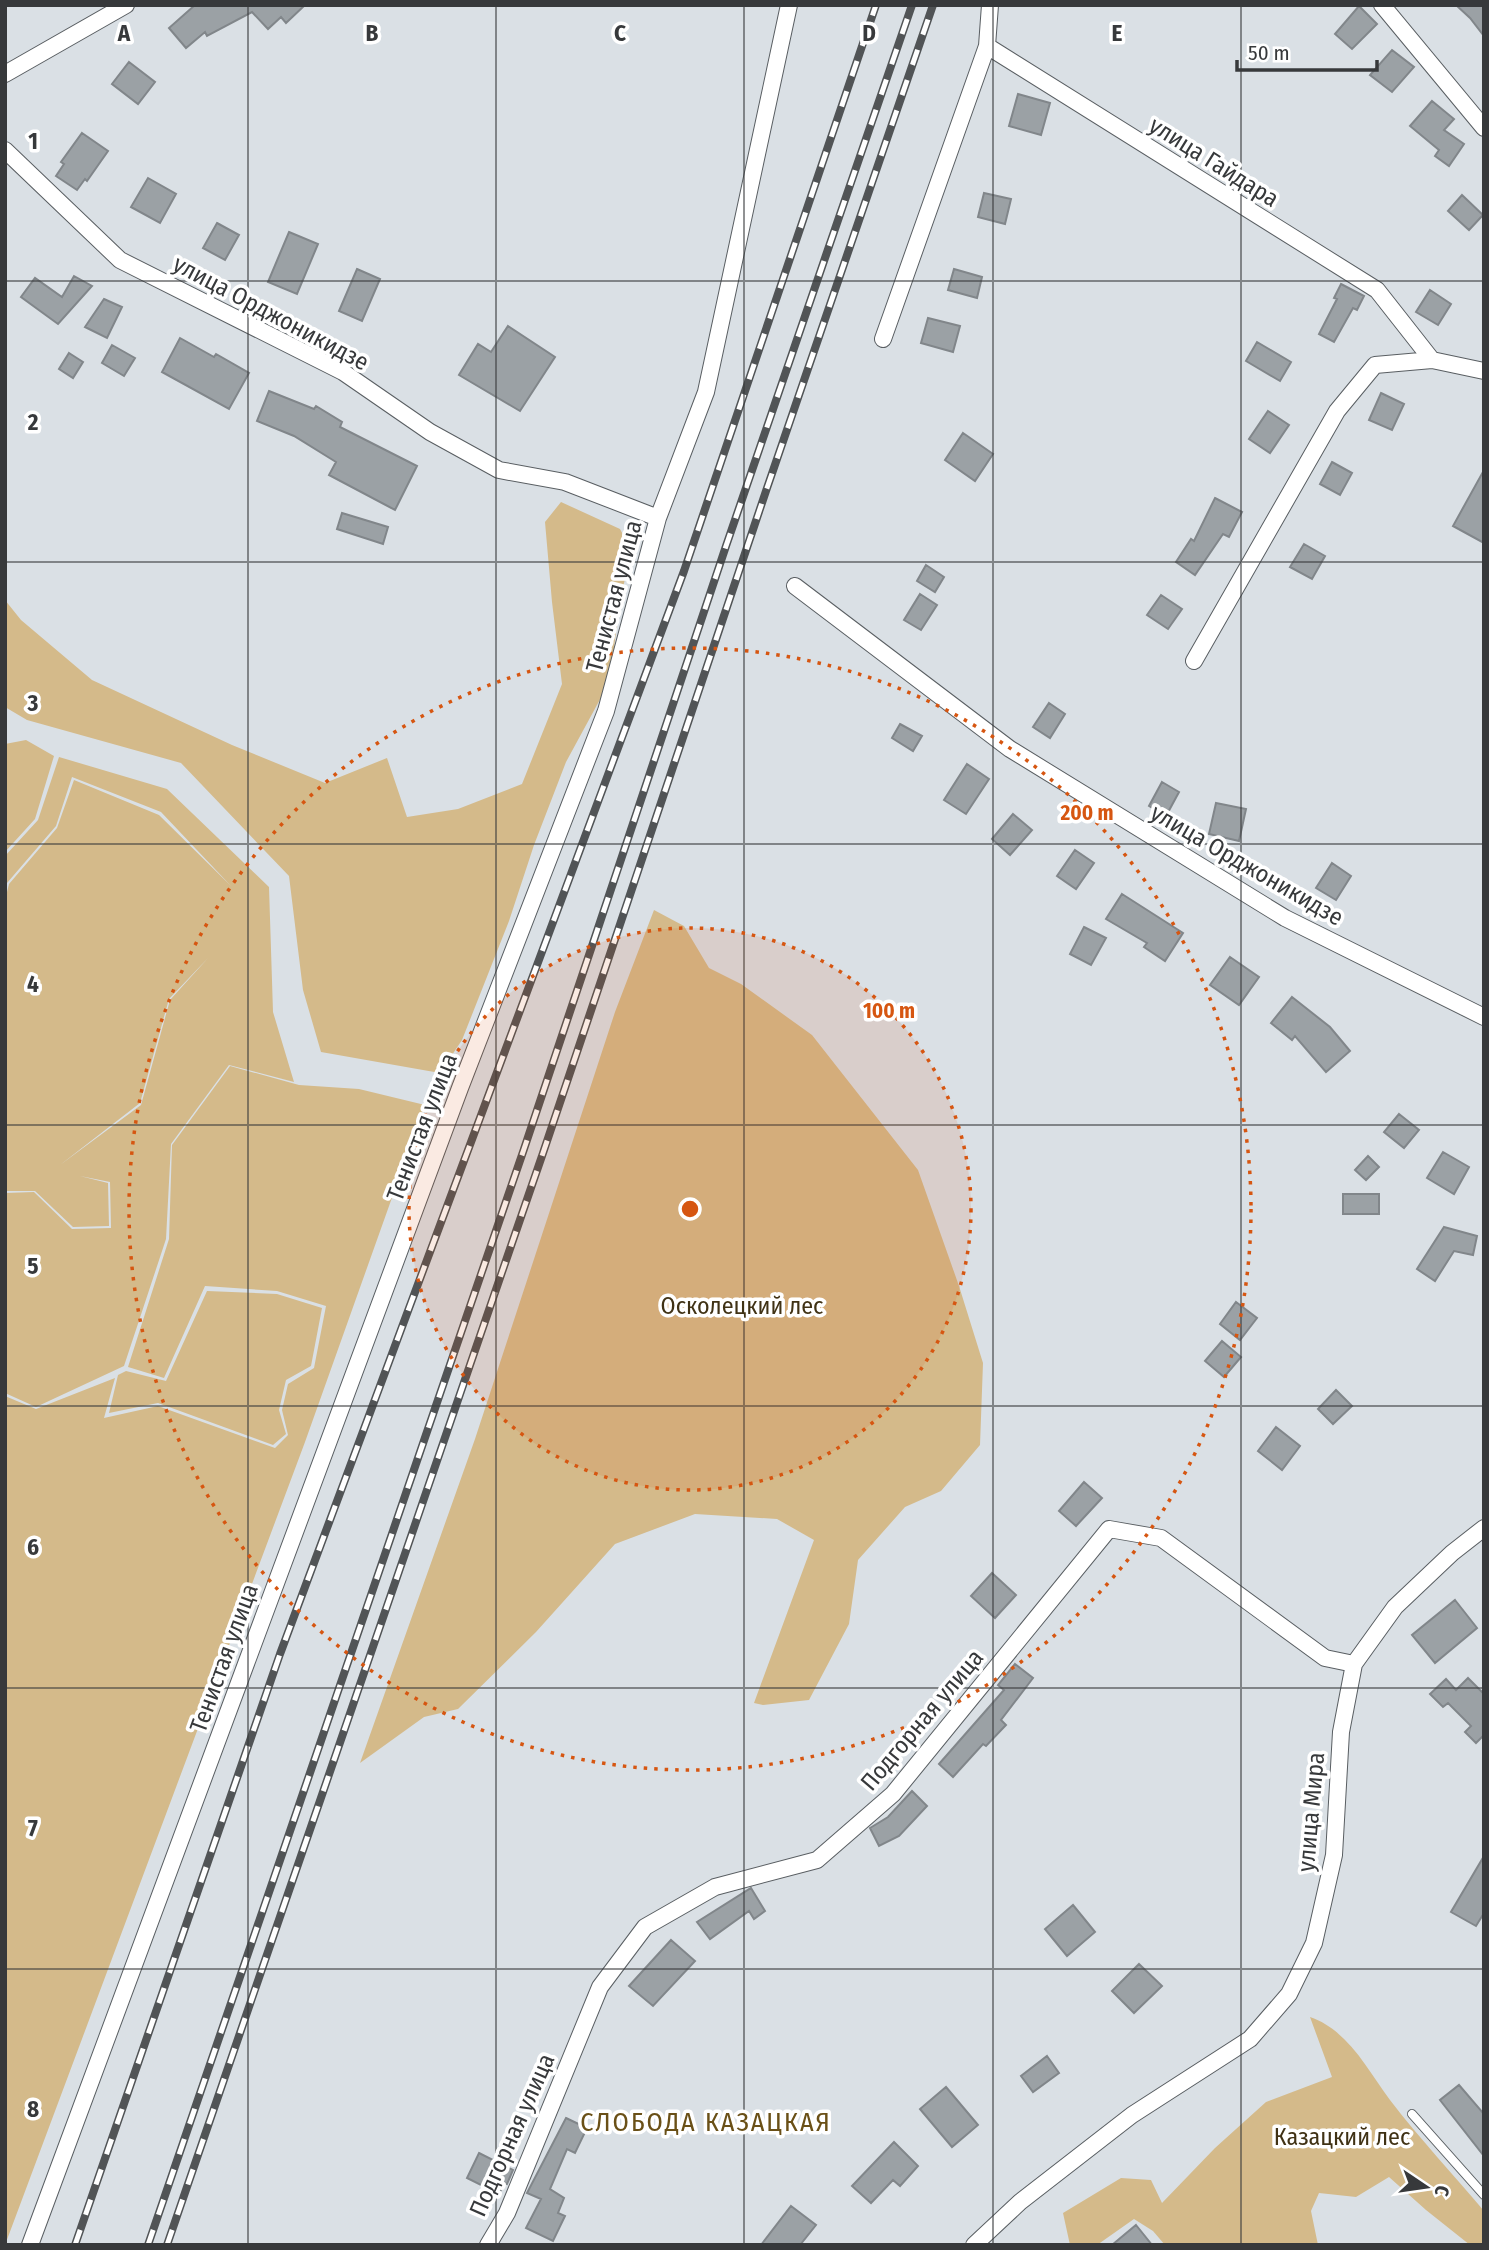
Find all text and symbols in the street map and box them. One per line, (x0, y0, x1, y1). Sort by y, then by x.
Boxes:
text: A (117, 19, 131, 47)
text: B (366, 19, 379, 47)
text: C (614, 19, 626, 47)
text: D (862, 19, 876, 47)
text: E (1112, 19, 1123, 47)
scale bar (1237, 28, 1377, 72)
text: 50 m (1248, 40, 1290, 66)
street label: улица Гайдара (1144, 111, 1284, 213)
text: 1 (28, 127, 38, 155)
street label: улица Орджоникидзе (168, 250, 374, 376)
text: 2 (27, 408, 39, 436)
street label: Тенистая улица (580, 517, 648, 675)
text: 3 (27, 689, 39, 717)
street label: улица Орджоникидзе (1146, 798, 1348, 932)
text: 200 m (1059, 800, 1114, 826)
text: 4 (27, 970, 39, 998)
text: 100 m (863, 998, 915, 1024)
street label: Тенистая улица (381, 1049, 463, 1205)
centre of rings (678, 1197, 702, 1221)
text: 5 (27, 1252, 39, 1280)
park label: Осколецкий лес (661, 1292, 823, 1320)
text: 6 (27, 1533, 39, 1561)
street label: Тенистая улица (184, 1580, 264, 1736)
street label: Подгорная улица (855, 1644, 989, 1796)
street label: улица Мира (1292, 1751, 1330, 1873)
text: 7 (28, 1814, 38, 1842)
street label: Подгорная улица (464, 2049, 560, 2221)
text: 8 (27, 2095, 39, 2123)
district label: СЛОБОДА КАЗАЦКАЯ (580, 2107, 832, 2138)
park label: Казацкий лес (1274, 2123, 1410, 2151)
north arrow (1391, 2152, 1461, 2222)
text: С (1430, 2183, 1454, 2198)

